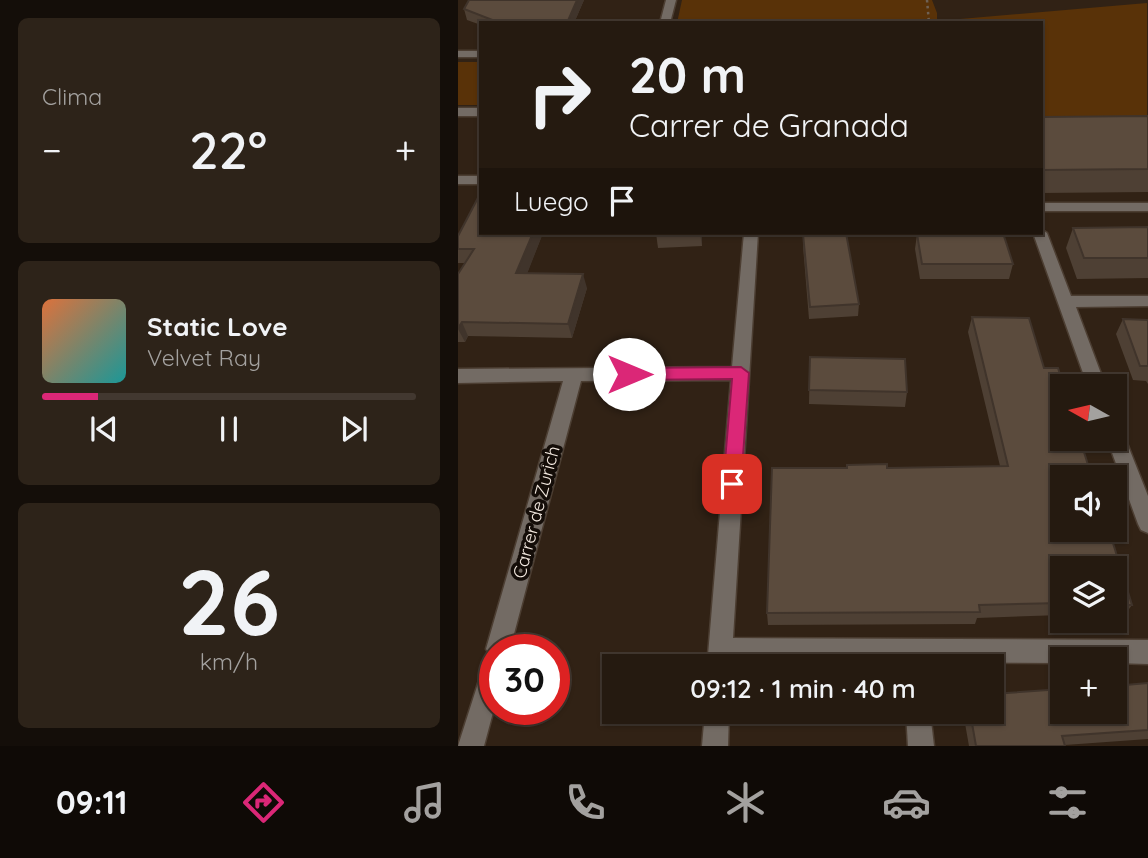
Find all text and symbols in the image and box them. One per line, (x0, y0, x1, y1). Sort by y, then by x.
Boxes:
text: 20 m (629, 44, 746, 105)
icon: right (514, 49, 605, 140)
text: Clima (42, 82, 102, 111)
text: Carrer de Granada (629, 105, 909, 145)
text: 22° (189, 117, 267, 182)
text: − (42, 126, 62, 174)
text: + (395, 126, 416, 174)
icon: arrive (603, 182, 641, 220)
text: Luego (514, 185, 589, 218)
text: Static Love (147, 310, 288, 343)
position arrow (592, 337, 666, 411)
text: Velvet Ray (147, 343, 261, 372)
north arrow (1050, 374, 1126, 452)
map controls (1050, 374, 1127, 724)
icon: previous (85, 410, 123, 448)
icon: pause (210, 410, 248, 448)
icon: next (335, 410, 373, 448)
street label: Carrer de Zurich (507, 443, 565, 581)
pin (702, 454, 762, 514)
icon: arrive (713, 465, 751, 503)
button: sound (1050, 465, 1127, 542)
text: 26 (178, 544, 280, 658)
button: layers (1050, 556, 1127, 633)
speed limit sign: 30 (479, 634, 570, 725)
text: km/h (200, 647, 258, 676)
button: + (1050, 647, 1127, 724)
text: 09:12 · 1 min · 40 m (690, 672, 916, 705)
icon: directions (239, 778, 288, 827)
icon: music (400, 778, 449, 827)
icon: phone (561, 778, 610, 827)
icon: climate (721, 778, 770, 827)
icon: car (882, 778, 931, 827)
icon: filters (1043, 778, 1092, 827)
text: 09:11 (56, 782, 127, 822)

